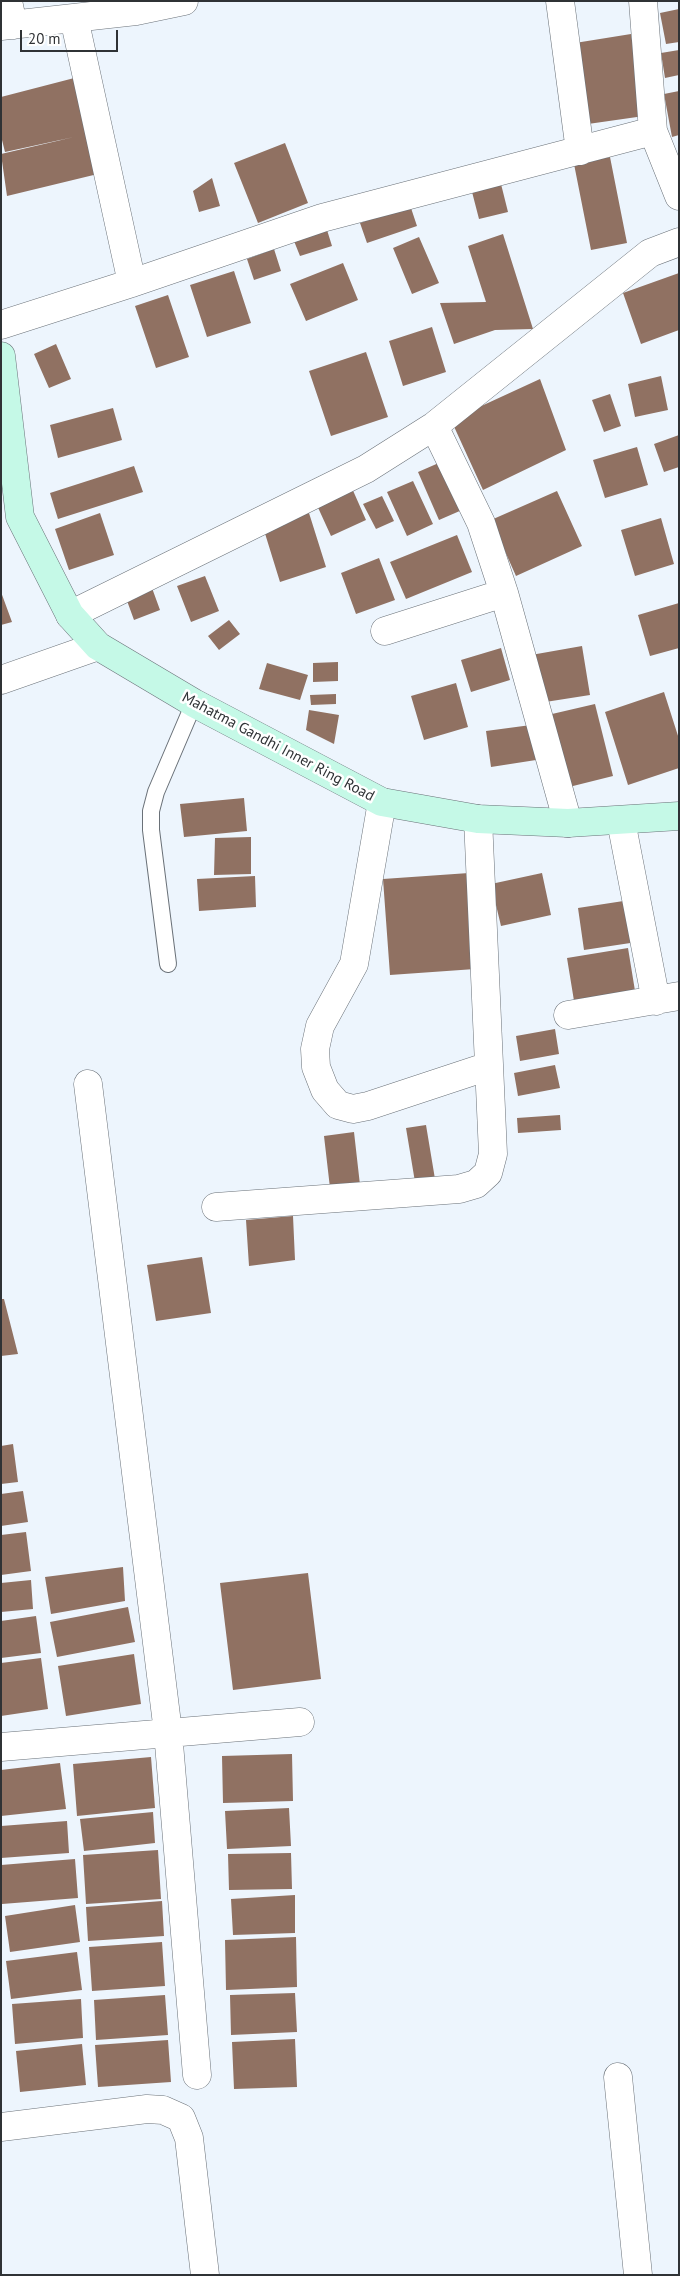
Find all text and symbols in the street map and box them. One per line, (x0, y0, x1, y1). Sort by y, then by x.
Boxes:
scale bar (22, 20, 120, 52)
text: 20 m (28, 29, 61, 48)
street label: Mahatma Gandhi Inner Ring Road (179, 689, 377, 805)

